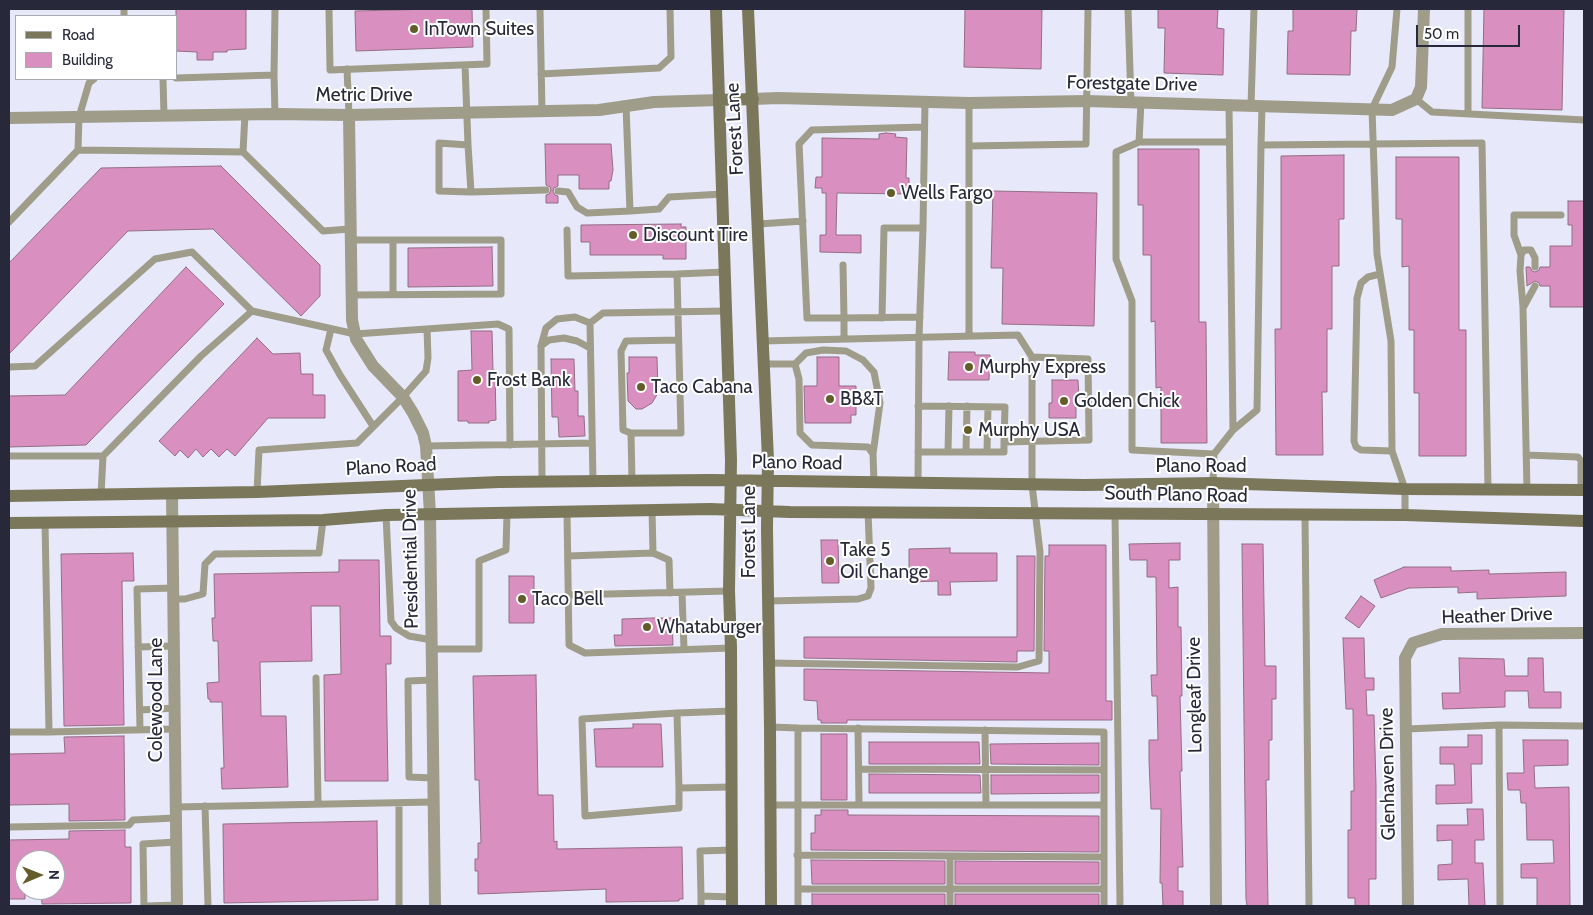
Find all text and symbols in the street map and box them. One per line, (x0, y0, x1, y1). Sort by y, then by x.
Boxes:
legend (15, 15, 178, 80)
scale bar (1418, 15, 1522, 47)
place label: InTown Suites (424, 18, 534, 40)
marker: InTown Suites (408, 23, 420, 35)
text: 50 m (1424, 25, 1459, 43)
text: Road (62, 26, 95, 44)
text: Building (62, 51, 113, 69)
street label: Forestgate Drive (1066, 71, 1198, 97)
street label: Forest Lane (721, 82, 749, 176)
street label: Metric Drive (316, 84, 412, 106)
place label: Wells Fargo (901, 182, 993, 204)
marker: Wells Fargo (885, 187, 897, 199)
place label: Discount Tire (643, 224, 748, 246)
marker: Discount Tire (627, 229, 639, 241)
place label: Murphy Express (979, 356, 1106, 378)
marker: Murphy Express (963, 361, 975, 373)
place label: Frost Bank (487, 369, 570, 391)
marker: Frost Bank (471, 374, 483, 386)
place label: Taco Cabana (651, 376, 753, 398)
marker: Taco Cabana (635, 381, 647, 393)
place label: BB&T (840, 388, 883, 410)
place label: Golden Chick (1074, 390, 1180, 412)
marker: BB&T (824, 393, 836, 405)
marker: Golden Chick (1058, 395, 1070, 407)
place label: Murphy USA (978, 419, 1080, 441)
marker: Murphy USA (962, 424, 974, 436)
street label: Plano Road (751, 451, 843, 475)
street label: Plano Road (345, 453, 437, 481)
street label: Plano Road (1156, 455, 1246, 477)
street label: South Plano Road (1104, 482, 1248, 508)
street label: Forest Lane (738, 486, 760, 578)
street label: Presidential Drive (398, 489, 424, 629)
place label: Take 5 Oil Change (840, 539, 928, 583)
marker: Take 5 Oil Change (824, 555, 836, 567)
place label: Taco Bell (532, 588, 603, 610)
marker: Taco Bell (516, 593, 528, 605)
street label: Heather Drive (1441, 603, 1553, 629)
place label: Whataburger (657, 616, 761, 638)
marker: Whataburger (641, 621, 653, 633)
street label: Longleaf Drive (1183, 637, 1207, 753)
street label: Colewood Lane (145, 638, 167, 762)
street label: Glenhaven Drive (1375, 707, 1401, 841)
north arrow (15, 850, 65, 900)
text: N (45, 870, 63, 880)

